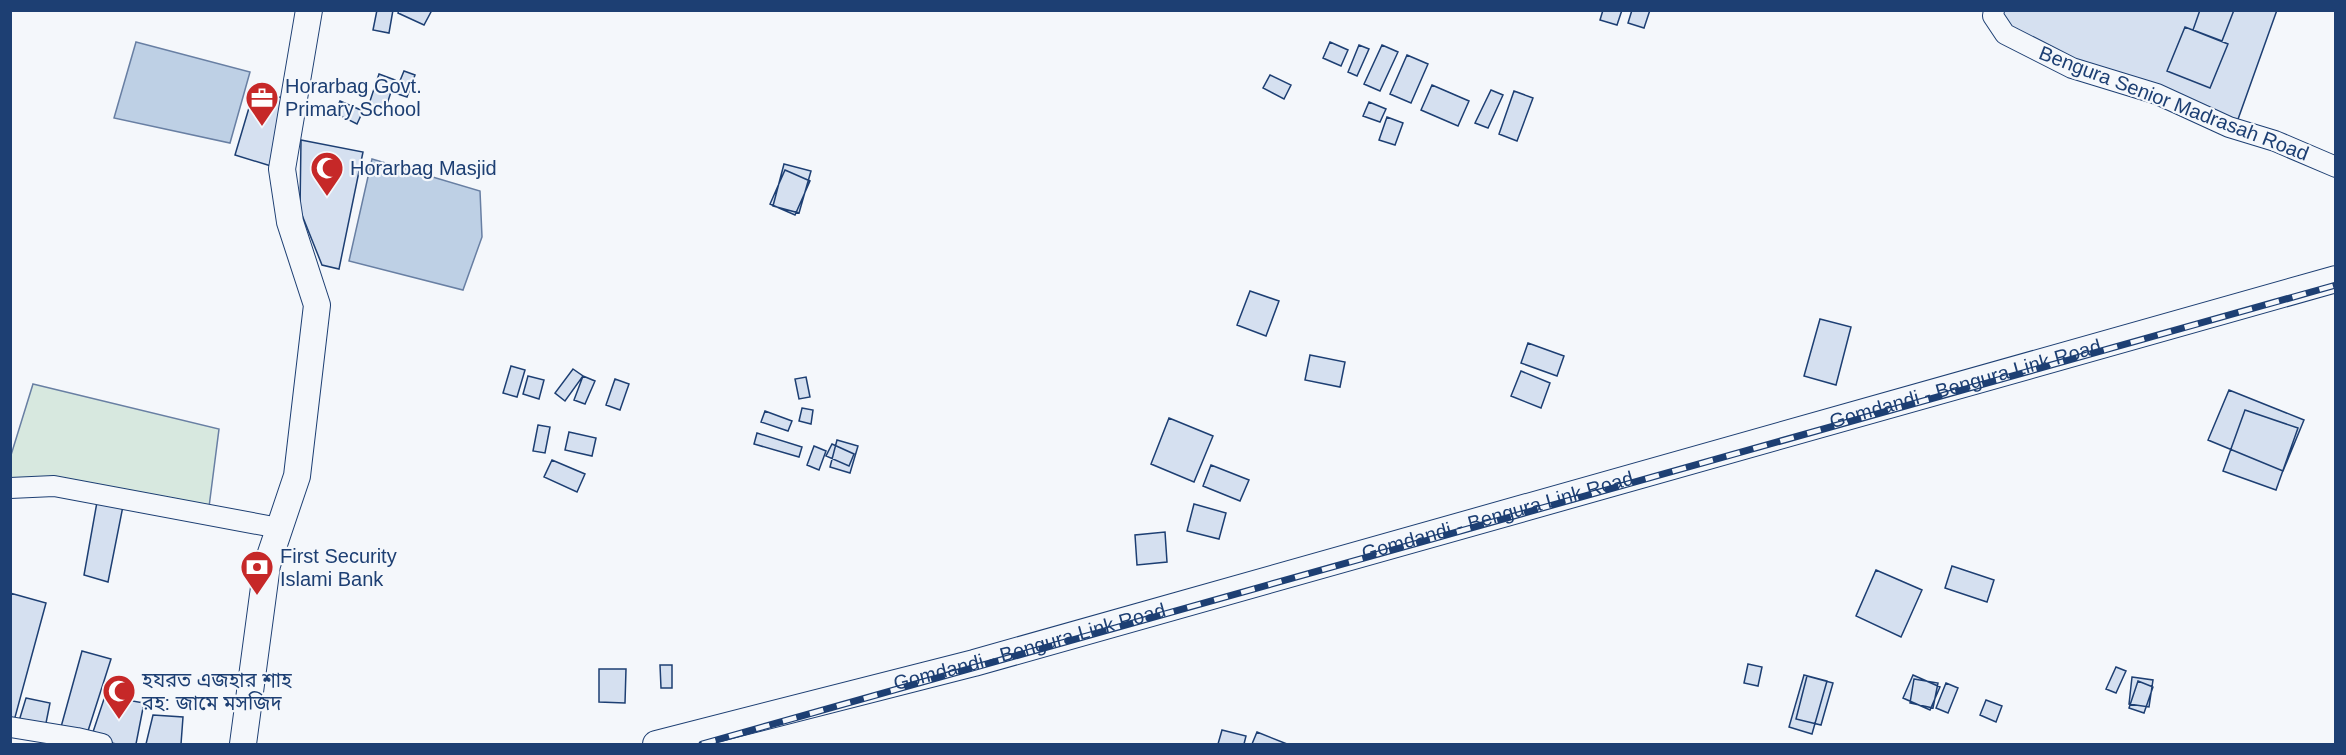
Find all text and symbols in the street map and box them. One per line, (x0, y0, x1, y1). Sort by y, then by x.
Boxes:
street label: Bengura Senior Madrasah Road (2036, 41, 2312, 165)
place label: Horarbag Govt. Primary School (285, 75, 422, 120)
office icon: Horarbag Govt. Primary School (244, 80, 280, 127)
mosque icon: Horarbag Masjid (309, 150, 345, 197)
place label: Horarbag Masjid (350, 157, 497, 179)
street label: Gomdandi - Bengura Link Road (1827, 335, 2104, 432)
street label: Gomdandi - Bengura Link Road (1359, 467, 1636, 564)
place label: First Security Islami Bank (280, 545, 397, 590)
bank icon: First Security Islami Bank (239, 549, 275, 596)
street label: Gomdandi - Bengura Link Road (891, 599, 1168, 694)
place label: হযরত এজহার শাহ রহ: জামে মসজিদ (141, 669, 292, 714)
mosque icon: হযরত এজহার শাহ রহ: জামে মসজিদ (101, 673, 137, 720)

